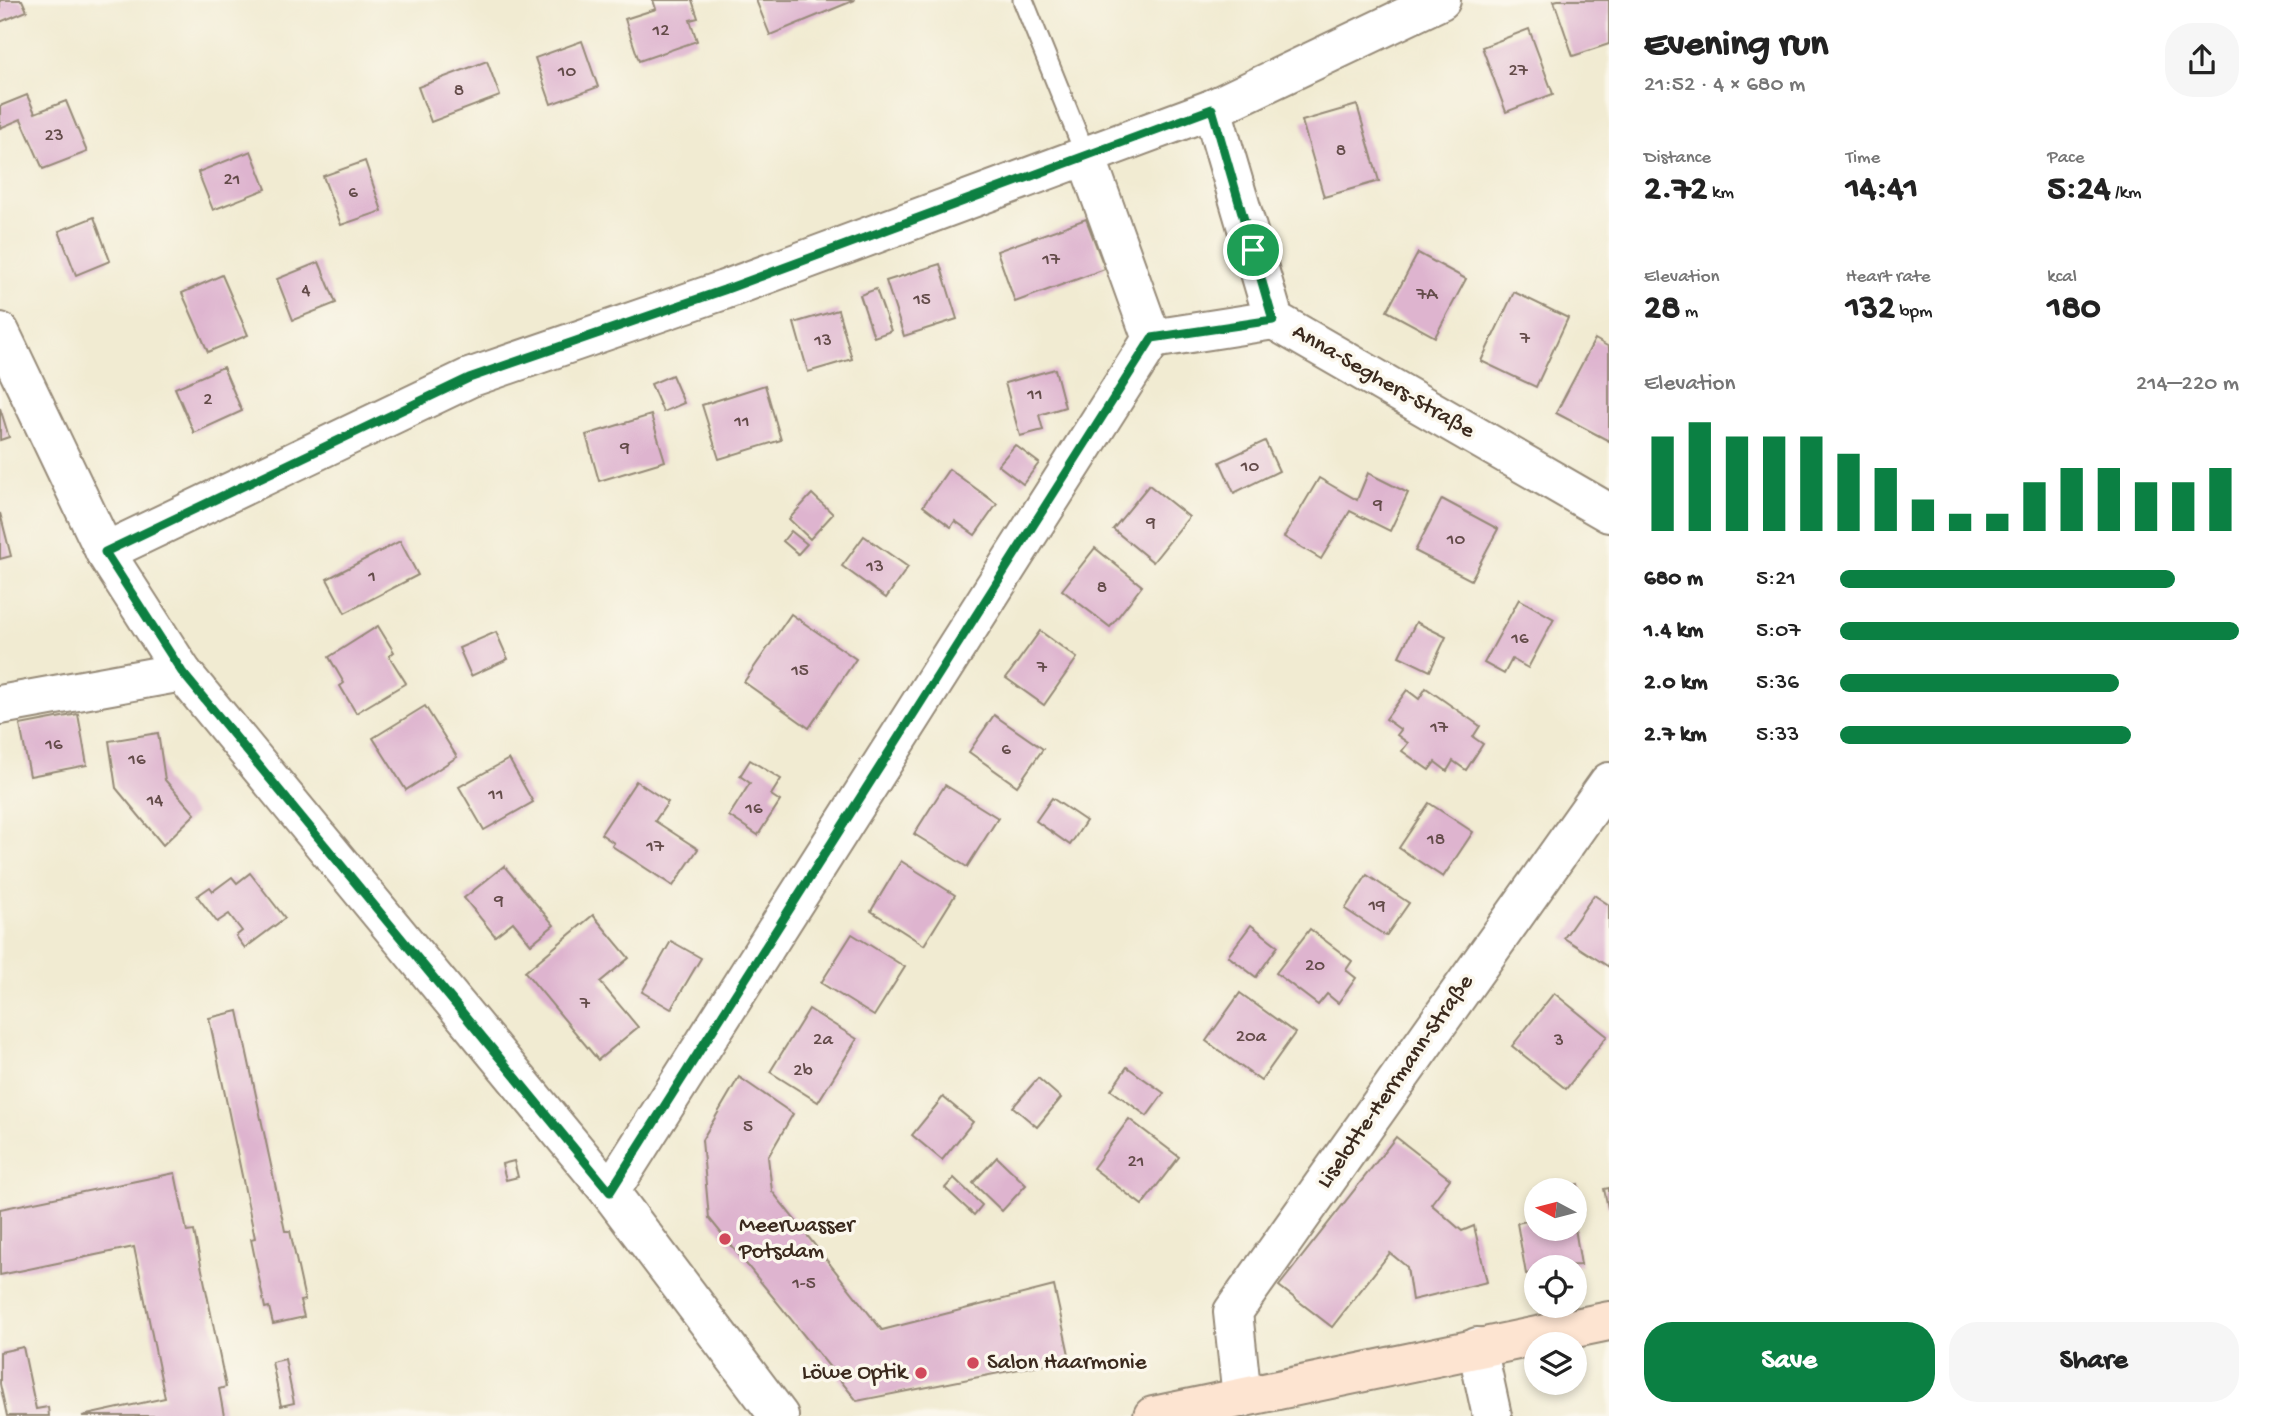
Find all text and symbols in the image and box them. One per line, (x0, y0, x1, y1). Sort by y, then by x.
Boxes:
house number: 12 (652, 20, 670, 43)
button: share (2165, 23, 2239, 97)
text: Evening run (1644, 24, 1828, 68)
house number: 27 (1508, 60, 1529, 83)
house number: 10 (557, 61, 576, 84)
text: 21:52 · 4 × 680 m (1644, 72, 1805, 99)
house number: 8 (454, 80, 464, 103)
house number: 23 (44, 125, 64, 148)
house number: 8 (1336, 140, 1346, 163)
text: Distance (1644, 147, 1711, 170)
text: Time (1846, 147, 1880, 170)
text: Pace (2047, 147, 2085, 170)
house number: 21 (224, 169, 241, 192)
text: 2.72 (1644, 170, 1708, 211)
text: 14:41 (1846, 170, 1918, 211)
text: 5:24 (2047, 170, 2110, 211)
house number: 6 (348, 182, 358, 205)
text: km (1708, 182, 1734, 205)
text: /km (2110, 182, 2141, 205)
pin (1223, 220, 1283, 280)
icon: arrive (1234, 231, 1272, 269)
house number: 17 (1041, 249, 1061, 272)
text: Elevation (1644, 266, 1720, 289)
text: Heart rate (1846, 266, 1931, 289)
text: kcal (2047, 266, 2077, 289)
house number: 4 (302, 280, 311, 303)
house number: 7A (1415, 284, 1439, 307)
house number: 15 (912, 289, 931, 312)
text: 28 (1644, 289, 1680, 330)
text: 132 (1846, 289, 1895, 330)
text: 180 (2047, 289, 2101, 330)
text: m (1680, 301, 1698, 324)
text: bpm (1895, 301, 1933, 324)
street label: Anna-Seghers-Straße (1287, 319, 1480, 446)
house number: 7 (1519, 328, 1531, 351)
house number: 13 (813, 330, 832, 353)
text: Elevation (1644, 371, 1735, 398)
text: 214–220 m (2136, 371, 2239, 398)
house number: 11 (1026, 384, 1043, 407)
house number: 2 (203, 389, 213, 412)
house number: 11 (733, 411, 750, 434)
house number: 9 (619, 437, 630, 460)
house number: 10 (1240, 456, 1259, 479)
house number: 9 (1372, 494, 1383, 517)
house number: 9 (1145, 512, 1156, 535)
house number: 10 (1446, 529, 1465, 552)
house number: 13 (865, 556, 884, 579)
house number: 1 (367, 566, 376, 589)
text: 680 m (1644, 566, 1703, 593)
text: 5:21 (1756, 566, 1796, 593)
house number: 8 (1097, 577, 1107, 600)
text: 1.4 km (1644, 618, 1703, 645)
text: 5:07 (1756, 618, 1800, 645)
house number: 16 (1510, 628, 1529, 651)
house number: 7 (1036, 657, 1048, 680)
house number: 15 (790, 660, 809, 683)
text: 2.0 km (1644, 670, 1708, 697)
text: 5:36 (1756, 670, 1799, 697)
house number: 17 (1429, 717, 1449, 740)
text: 2.7 km (1644, 722, 1707, 749)
text: 5:33 (1756, 722, 1799, 749)
house number: 16 (44, 734, 63, 757)
house number: 6 (1001, 739, 1011, 762)
house number: 16 (127, 749, 146, 772)
house number: 11 (487, 784, 504, 807)
house number: 14 (146, 790, 163, 813)
house number: 16 (744, 798, 763, 821)
house number: 18 (1426, 829, 1445, 852)
house number: 17 (645, 836, 665, 859)
house number: 9 (493, 890, 504, 913)
house number: 19 (1367, 895, 1386, 918)
house number: 20 (1305, 955, 1325, 978)
street label: Liselotte-Herrmann-Straße (1312, 969, 1481, 1194)
house number: 7 (579, 993, 591, 1016)
house number: 20a (1236, 1026, 1268, 1049)
house number: 2a (813, 1029, 834, 1052)
house number: 3 (1553, 1030, 1564, 1053)
house number: 2b (793, 1060, 813, 1083)
house number: 5 (743, 1116, 753, 1139)
house number: 21 (1128, 1151, 1145, 1174)
north arrow (1524, 1178, 1587, 1241)
map controls (1524, 1178, 1587, 1395)
place label: Meerwasser Potsdam (738, 1213, 856, 1266)
marker: Meerwasser Potsdam (717, 1231, 733, 1247)
button: locate (1524, 1255, 1587, 1318)
house number: 1-5 (791, 1273, 816, 1296)
button: Save (1644, 1322, 1935, 1402)
button: Share (1949, 1322, 2239, 1402)
button: layers (1524, 1332, 1587, 1395)
place label: Salon Haarmonie (987, 1350, 1148, 1377)
marker: Salon Haarmonie (965, 1355, 981, 1371)
place label: Löwe Optik (802, 1360, 910, 1387)
marker: Löwe Optik (913, 1365, 929, 1381)

